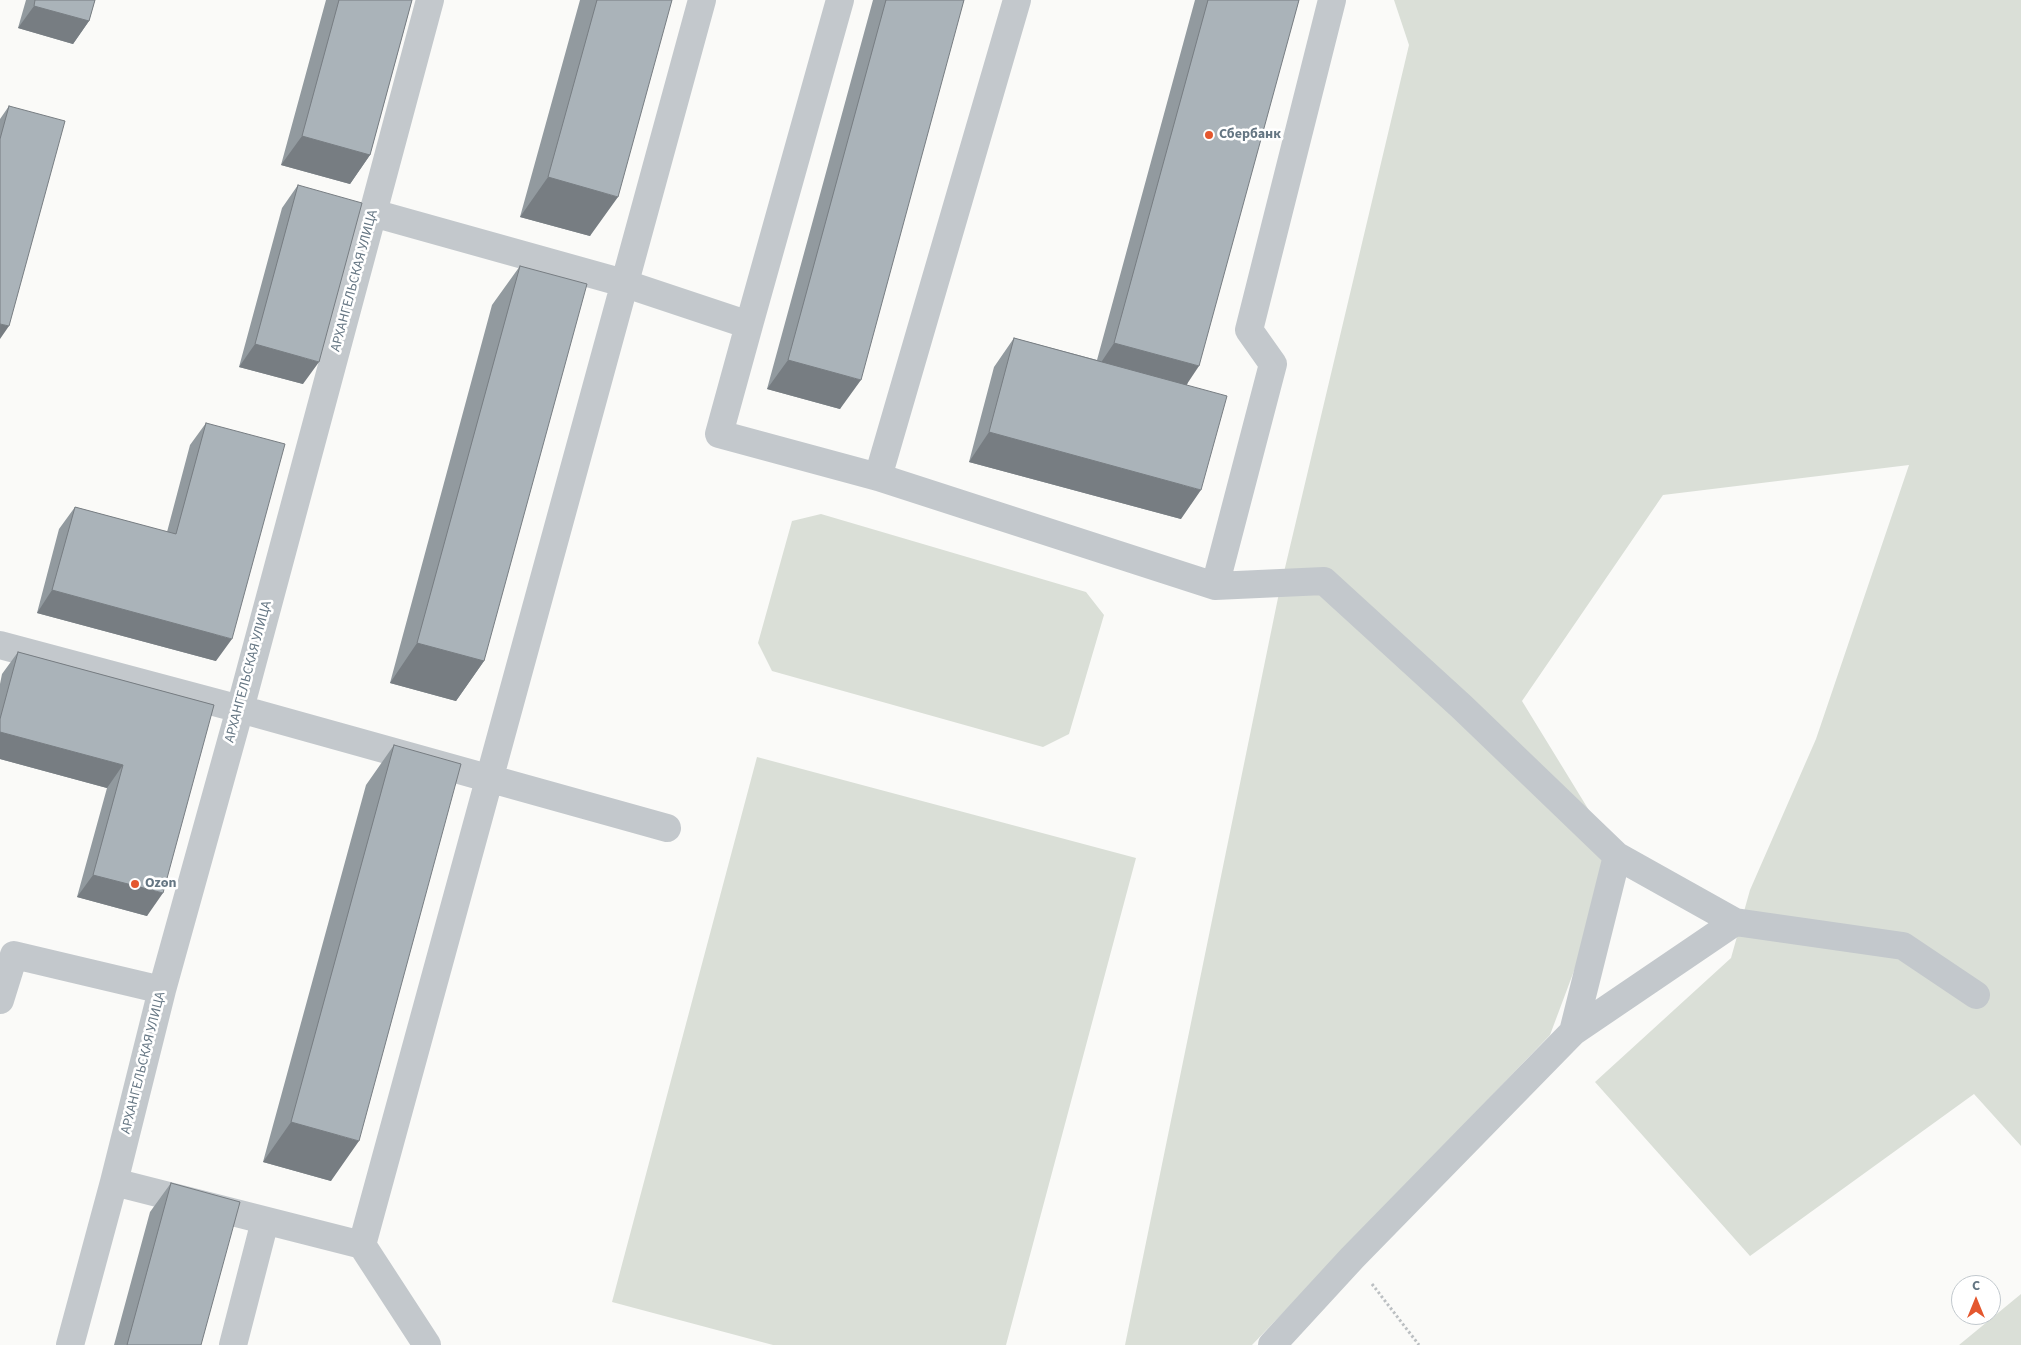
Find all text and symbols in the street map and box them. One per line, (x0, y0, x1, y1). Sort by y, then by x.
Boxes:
place label: Сбербанк (1219, 127, 1281, 143)
marker: Сбербанк (1203, 129, 1215, 141)
street label: АРХАНГЕЛЬСКАЯ УЛИЦА (328, 208, 382, 354)
street label: АРХАНГЕЛЬСКАЯ УЛИЦА (222, 599, 276, 745)
place label: Ozon (145, 876, 176, 892)
marker: Ozon (129, 878, 141, 890)
street label: АРХАНГЕЛЬСКАЯ УЛИЦА (118, 990, 170, 1136)
north arrow (1951, 1275, 2001, 1325)
text: С (1972, 1276, 1980, 1296)

